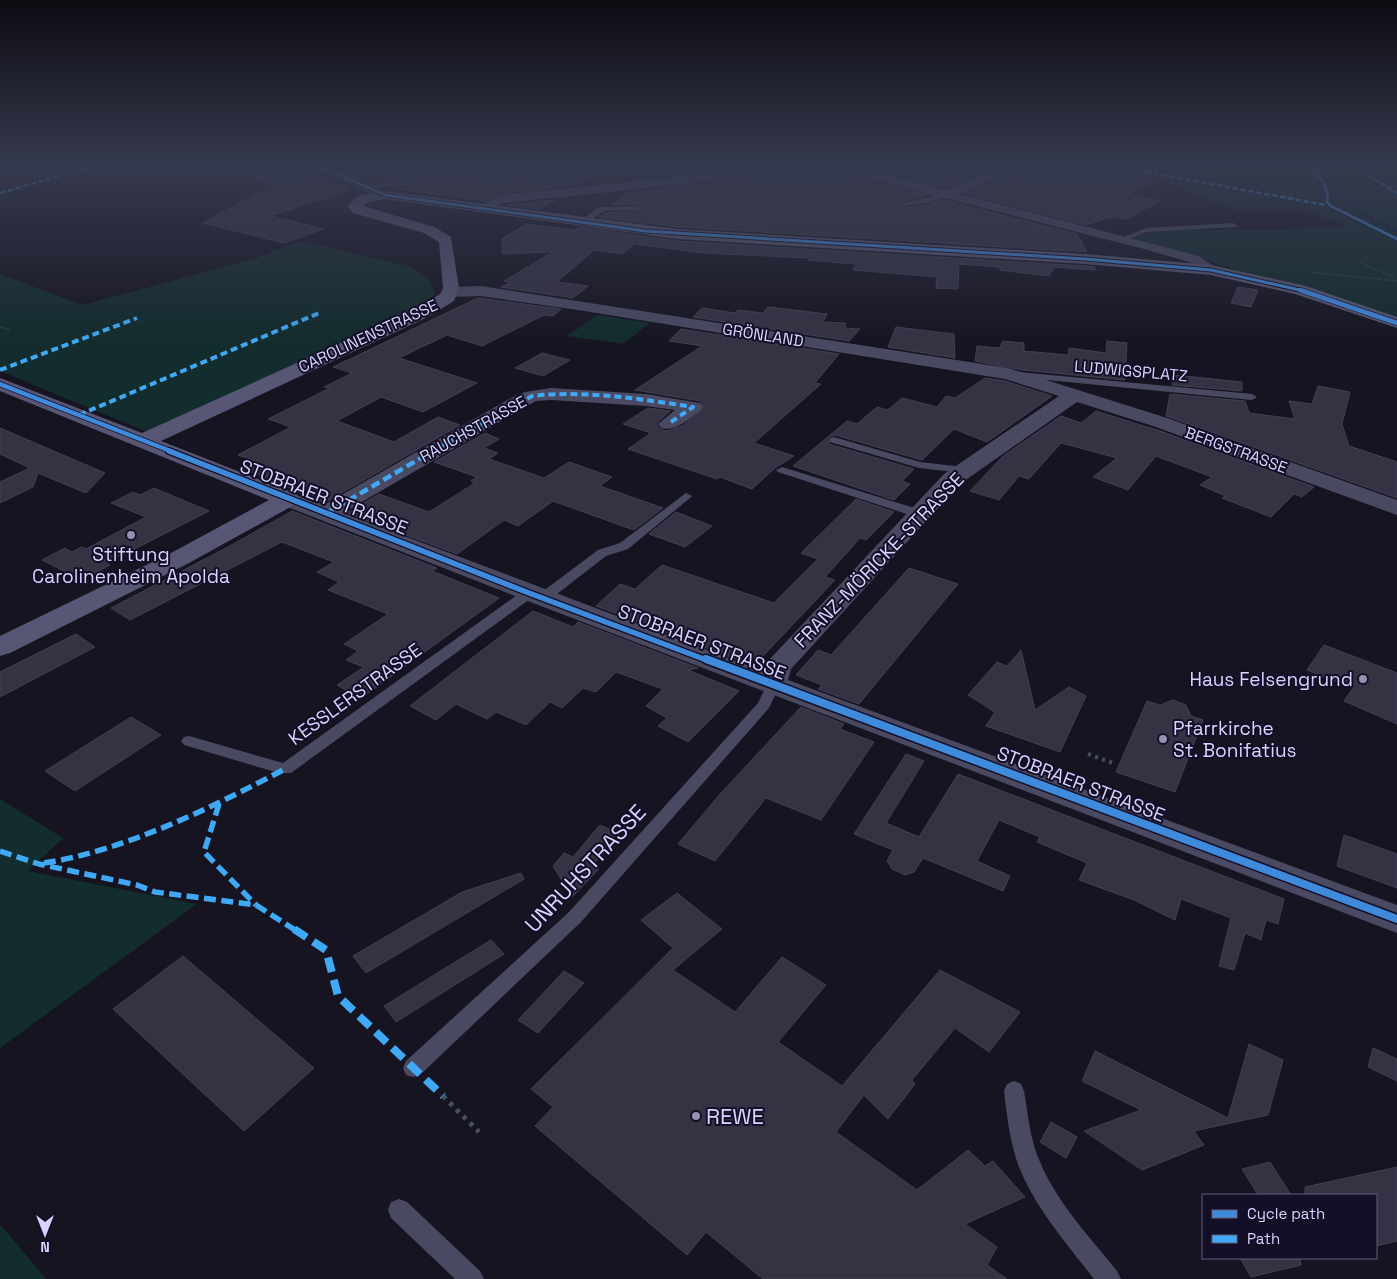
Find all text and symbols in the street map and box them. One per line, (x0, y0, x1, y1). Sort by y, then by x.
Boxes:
street label: CAROLINENSTRASSE (295, 294, 441, 378)
street label: GRÖNLAND (721, 318, 805, 352)
street label: LUDWIGSPLATZ (1073, 356, 1189, 386)
street label: RAUCHSTRASSE (416, 391, 530, 467)
street label: BERGSTRASSE (1182, 422, 1290, 478)
street label: STOBRAER STRASSE (236, 453, 412, 541)
street label: FRANZ-MÖRICKE-STRASSE (789, 467, 969, 653)
marker: Stiftung Carolinenheim Apolda (125, 529, 137, 541)
place label: Stiftung Carolinenheim Apolda (32, 542, 230, 589)
street label: STOBRAER STRASSE (614, 598, 790, 686)
street label: KESSLERSTRASSE (283, 637, 427, 751)
place label: Haus Felsengrund (1189, 667, 1353, 692)
marker: Haus Felsengrund (1357, 673, 1369, 685)
place label: Pfarrkirche St. Bonifatius (1173, 716, 1297, 763)
marker: Pfarrkirche St. Bonifatius (1157, 733, 1169, 745)
street label: STOBRAER STRASSE (993, 740, 1169, 828)
street label: UNRUHSTRASSE (518, 798, 652, 938)
place label: REWE (706, 1102, 764, 1130)
marker: REWE (690, 1110, 702, 1122)
legend (1202, 1194, 1377, 1259)
text: Cycle path (1247, 1204, 1325, 1223)
north arrow (20, 1209, 70, 1259)
text: Path (1247, 1229, 1280, 1248)
text: N (40, 1238, 50, 1256)

